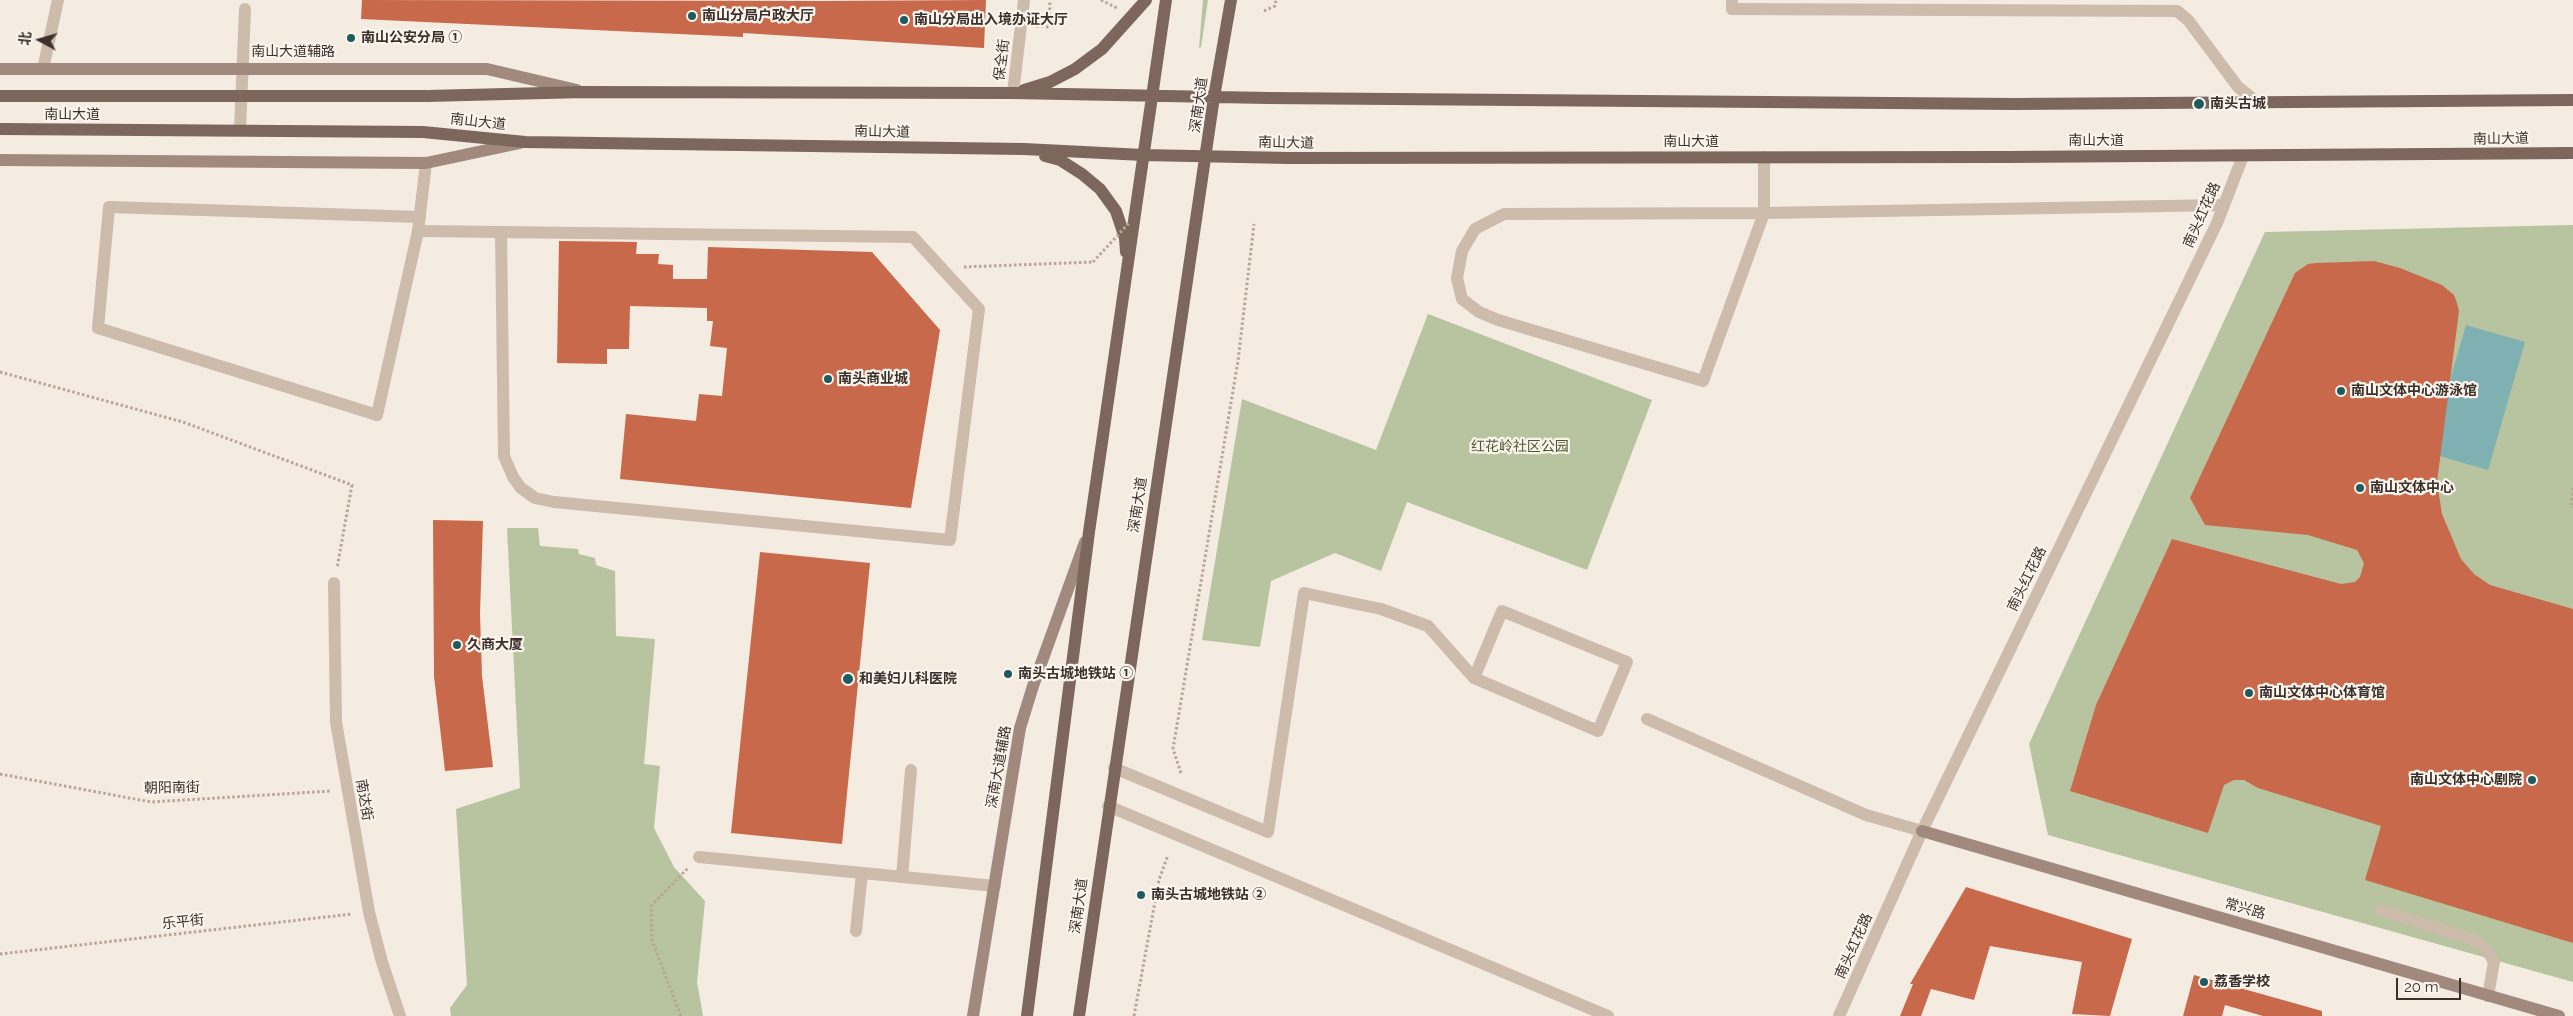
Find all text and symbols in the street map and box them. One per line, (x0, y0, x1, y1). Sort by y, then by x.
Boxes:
place label: 南山分局户政大厅 (702, 8, 814, 24)
marker: 南山分局户政大厅 (686, 10, 698, 22)
place label: 南山分局出入境办证大厅 (914, 12, 1068, 28)
marker: 南山分局出入境办证大厅 (898, 14, 910, 26)
north arrow (15, 15, 65, 65)
place label: 南山公安分局 ① (361, 30, 462, 46)
text: 北 (16, 31, 34, 46)
marker: 南山公安分局 ① (345, 32, 357, 44)
street label: 保全街 (991, 38, 1013, 82)
street label: 南山大道辅路 (251, 44, 335, 60)
street label: 深南大道 (1187, 76, 1211, 134)
place label: 南头古城 (2210, 96, 2266, 112)
marker: 南头古城 (2192, 97, 2206, 111)
street label: 南山大道 (44, 107, 100, 123)
street label: 南山大道 (449, 111, 507, 133)
street label: 南山大道 (854, 123, 910, 141)
street label: 南山大道 (2473, 130, 2529, 148)
street label: 南山大道 (2068, 133, 2124, 149)
street label: 南山大道 (1258, 134, 1314, 152)
street label: 南山大道 (1663, 134, 1719, 150)
street label: 南头红花路 (2180, 180, 2224, 250)
place label: 南头商业城 (838, 371, 908, 387)
marker: 南头商业城 (822, 373, 834, 385)
place label: 南山文体中心游泳馆 (2351, 383, 2477, 399)
marker: 南山文体中心游泳馆 (2335, 385, 2347, 397)
park label: 红花岭社区公园 (1471, 439, 1569, 455)
street label: 深南大道 (1125, 476, 1151, 534)
place label: 南山文体中心 (2370, 480, 2454, 496)
marker: 南山文体中心 (2354, 482, 2366, 494)
street label: 南头红花路 (2004, 544, 2050, 614)
place label: 久商大厦 (467, 637, 523, 653)
marker: 久商大厦 (451, 639, 463, 651)
place label: 南头古城地铁站 ① (1018, 666, 1133, 682)
marker: 南头古城地铁站 ① (1002, 668, 1014, 680)
place label: 和美妇儿科医院 (859, 671, 957, 687)
marker: 和美妇儿科医院 (841, 672, 855, 686)
place label: 南山文体中心体育馆 (2259, 685, 2385, 701)
marker: 南山文体中心体育馆 (2243, 687, 2255, 699)
street label: 深南大道辅路 (983, 724, 1015, 810)
place label: 南山文体中心剧院 (2410, 772, 2522, 788)
marker: 南山文体中心剧院 (2526, 774, 2538, 786)
street label: 南达街 (352, 778, 376, 822)
street label: 朝阳南街 (144, 779, 200, 797)
street label: 深南大道 (1067, 877, 1091, 935)
place label: 南头古城地铁站 ② (1151, 887, 1266, 903)
marker: 南头古城地铁站 ② (1135, 889, 1147, 901)
street label: 常兴路 (2222, 895, 2268, 923)
street label: 乐平街 (161, 911, 205, 933)
street label: 南头红花路 (1832, 911, 1876, 981)
scale bar (2398, 968, 2463, 1000)
place label: 荔香学校 (2214, 974, 2270, 990)
marker: 荔香学校 (2198, 976, 2210, 988)
text: 20 m (2404, 978, 2439, 996)

